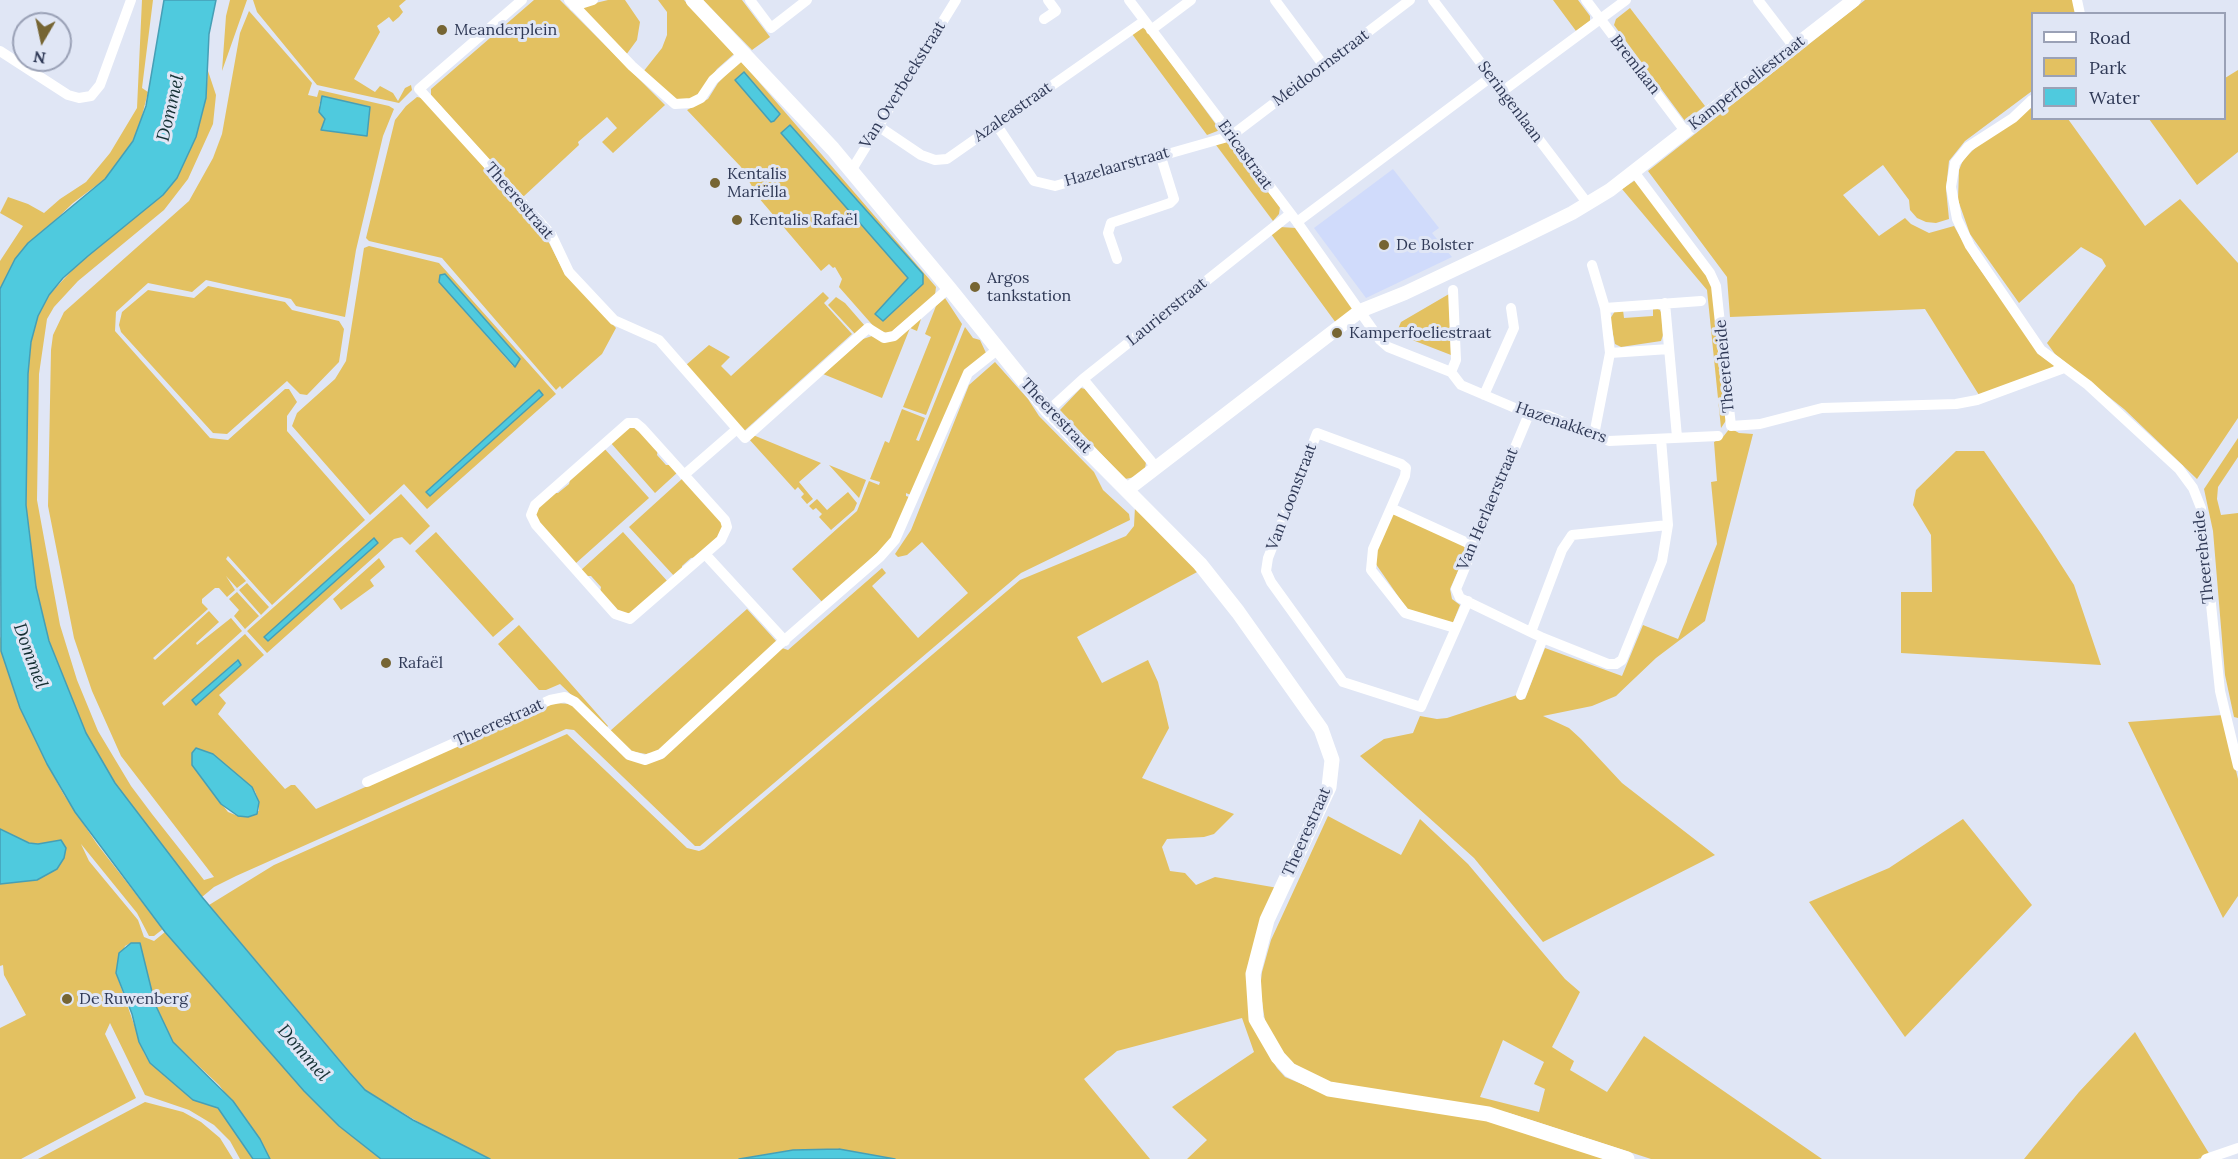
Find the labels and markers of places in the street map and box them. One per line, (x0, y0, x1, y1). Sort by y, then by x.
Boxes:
place label: Meanderplein (454, 20, 557, 40)
marker: Meanderplein (435, 23, 449, 37)
place label: Kentalis Mariëlla (727, 164, 787, 202)
marker: Kentalis Mariëlla (708, 176, 722, 190)
place label: Kentalis Rafaël (749, 210, 858, 230)
marker: Kentalis Rafaël (730, 213, 744, 227)
place label: De Bolster (1396, 235, 1474, 255)
marker: De Bolster (1377, 238, 1391, 252)
place label: Argos tankstation (987, 268, 1071, 306)
marker: Argos tankstation (968, 280, 982, 294)
place label: Kamperfoeliestraat (1349, 323, 1492, 343)
marker: Kamperfoeliestraat (1330, 326, 1344, 340)
place label: Rafaël (398, 653, 443, 673)
marker: Rafaël (379, 656, 393, 670)
place label: De Ruwenberg (79, 989, 188, 1009)
marker: De Ruwenberg (60, 992, 74, 1006)

